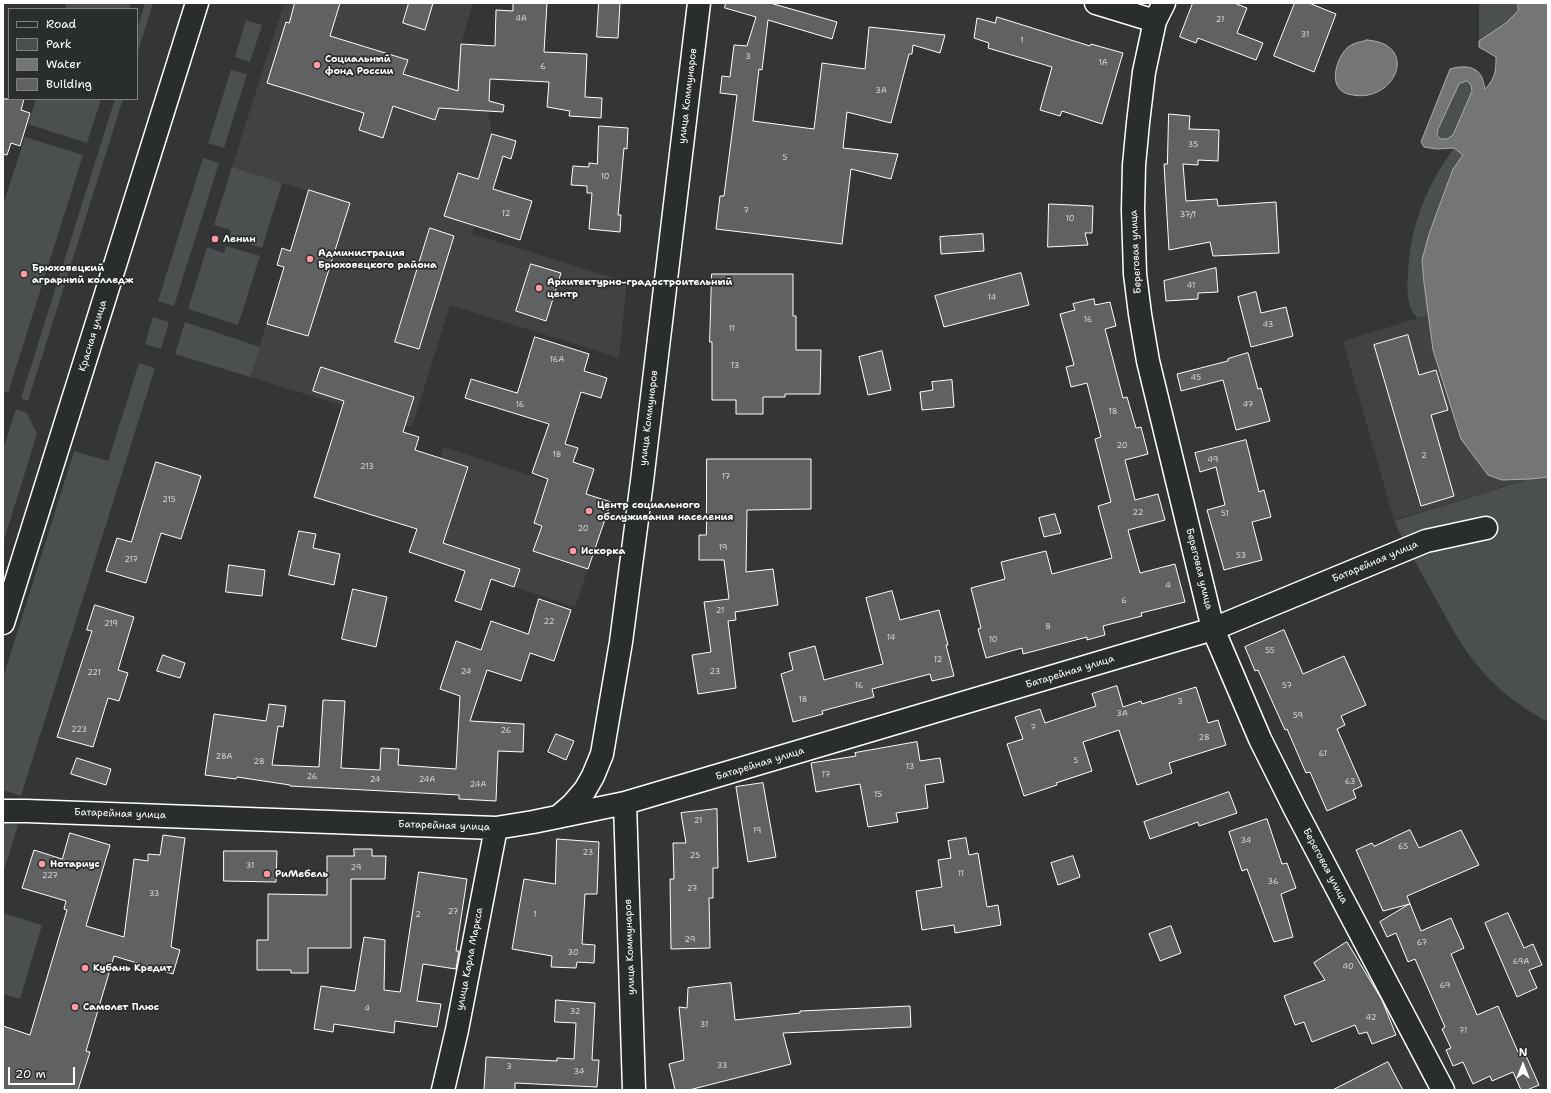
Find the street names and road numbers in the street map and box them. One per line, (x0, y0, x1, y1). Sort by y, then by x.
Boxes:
street label: улица Коммунаров (676, 48, 700, 144)
street label: Береговая улица (1128, 210, 1144, 294)
street label: Красная улица (76, 299, 110, 373)
street label: улица Коммунаров (637, 370, 661, 466)
street label: Береговая улица (1183, 527, 1215, 611)
street label: Батарейная улица (1330, 539, 1420, 585)
street label: Батарейная улица (1024, 653, 1116, 691)
street label: Батарейная улица (714, 745, 806, 783)
street label: Батарейная улица (74, 806, 166, 822)
street label: Батарейная улица (398, 818, 490, 834)
street label: Береговая улица (1300, 826, 1350, 906)
street label: улица Коммунаров (622, 899, 638, 995)
street label: улица Карла Маркса (454, 907, 486, 1011)

